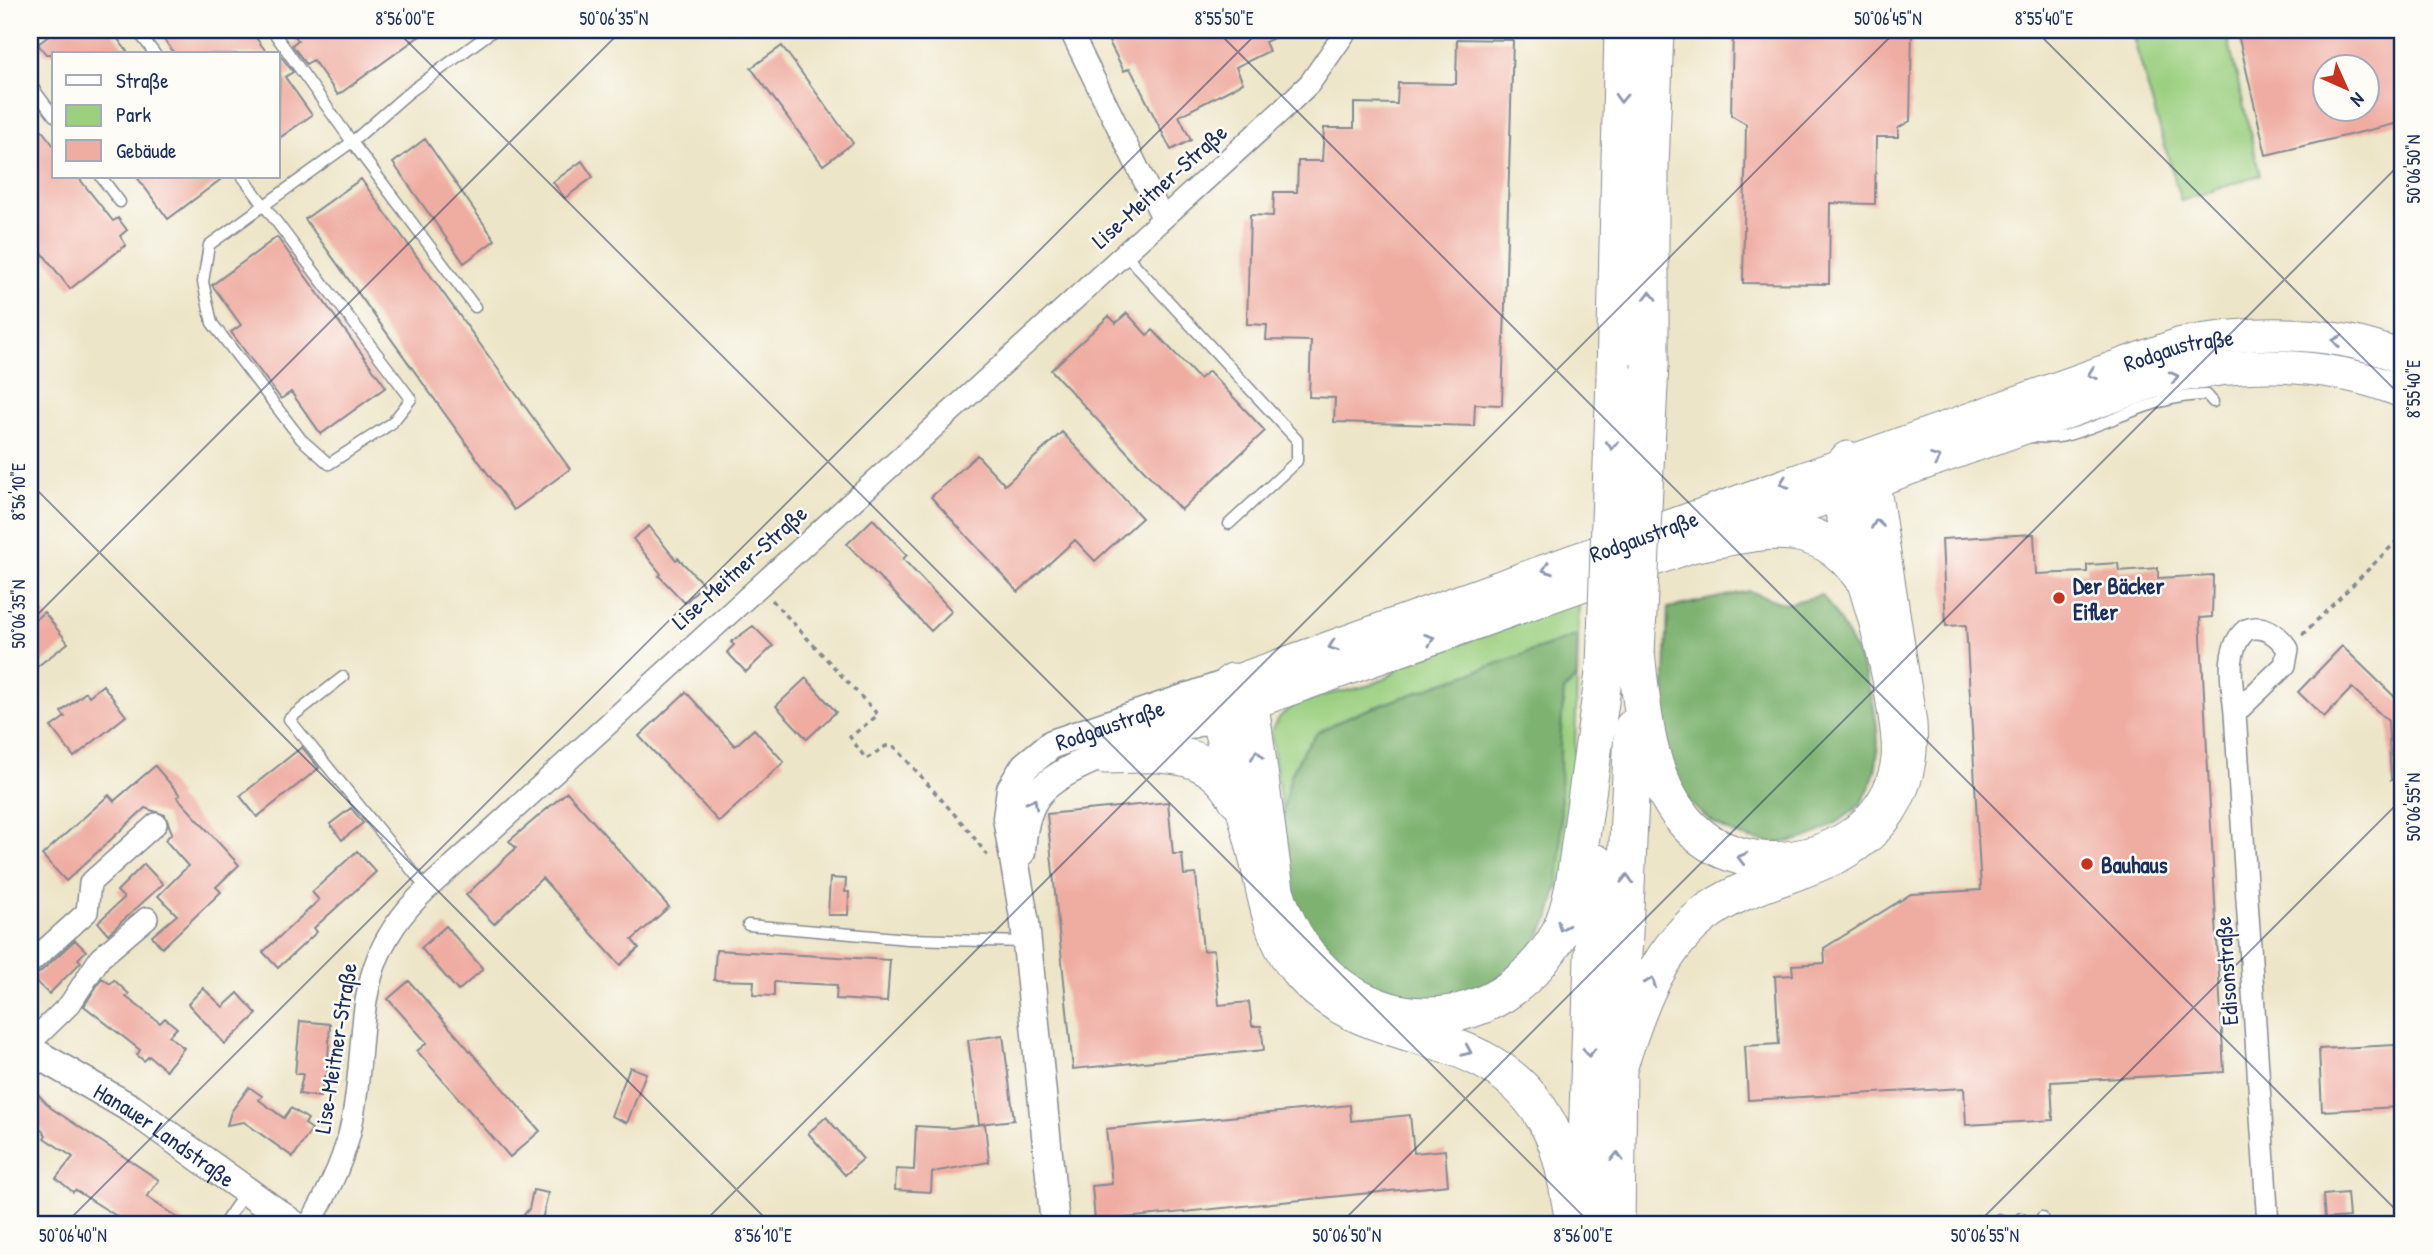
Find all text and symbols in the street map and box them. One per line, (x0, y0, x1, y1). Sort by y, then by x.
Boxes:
text: 8°56'00"E (375, 6, 435, 31)
text: 50°06'35"N (580, 6, 648, 31)
text: 8°55'50"E (1194, 6, 1254, 31)
text: 50°06'45"N (1854, 6, 1922, 31)
text: 8°55'40"E (2015, 6, 2073, 31)
legend (52, 52, 280, 178)
north arrow (2310, 52, 2380, 122)
text: Straße (116, 66, 169, 95)
text: N (2345, 87, 2371, 113)
one-way arrow (1613, 93, 1629, 104)
text: Park (116, 100, 151, 129)
street label: Lise-Meitner-Straße (1085, 117, 1233, 255)
text: 50°06'50"N (2401, 135, 2426, 203)
text: Gebäude (116, 136, 176, 165)
one-way arrow (1642, 291, 1658, 301)
street label: Rodgaustraße (2119, 321, 2235, 378)
one-way arrow (2331, 334, 2343, 349)
text: 8°55'40"E (2401, 360, 2426, 418)
one-way arrow (2086, 366, 2098, 380)
one-way arrow (2168, 371, 2180, 385)
one-way arrow (1605, 440, 1620, 451)
one-way arrow (1929, 453, 1941, 467)
text: 8°56'10"E (6, 463, 31, 521)
one-way arrow (1778, 475, 1790, 489)
street label: Lise-Meitner-Straße (665, 498, 813, 636)
street label: Rodgaustraße (1585, 502, 1702, 569)
one-way arrow (1870, 519, 1885, 530)
one-way arrow (1541, 561, 1553, 575)
place label: Der Bäcker Eifler (2073, 570, 2165, 627)
text: 50°06'35"N (6, 580, 31, 648)
marker: Der Bäcker Eifler (2051, 590, 2067, 606)
one-way arrow (1423, 633, 1435, 647)
one-way arrow (1327, 638, 1339, 652)
street label: Rodgaustraße (1051, 691, 1168, 757)
one-way arrow (1250, 749, 1265, 760)
text: 50°06'55"N (2401, 773, 2426, 841)
one-way arrow (1025, 797, 1039, 810)
place label: Bauhaus (2101, 849, 2168, 880)
one-way arrow (1736, 852, 1748, 866)
marker: Bauhaus (2079, 856, 2095, 872)
one-way arrow (1619, 873, 1634, 884)
street label: Edisonstraße (2207, 916, 2245, 1026)
one-way arrow (1556, 919, 1570, 931)
street label: Lise-Meitner-Straße (306, 960, 364, 1136)
one-way arrow (1642, 977, 1656, 989)
one-way arrow (1460, 1043, 1473, 1057)
one-way arrow (1582, 1047, 1597, 1058)
street label: Hanauer Landstraße (89, 1075, 241, 1194)
one-way arrow (1609, 1151, 1625, 1162)
text: 50°06'40"N (39, 1223, 107, 1248)
text: 8°56'10"E (734, 1223, 792, 1248)
text: 50°06'50"N (1313, 1223, 1381, 1248)
text: 8°56'00"E (1553, 1223, 1613, 1248)
text: 50°06'55"N (1951, 1223, 2019, 1248)

